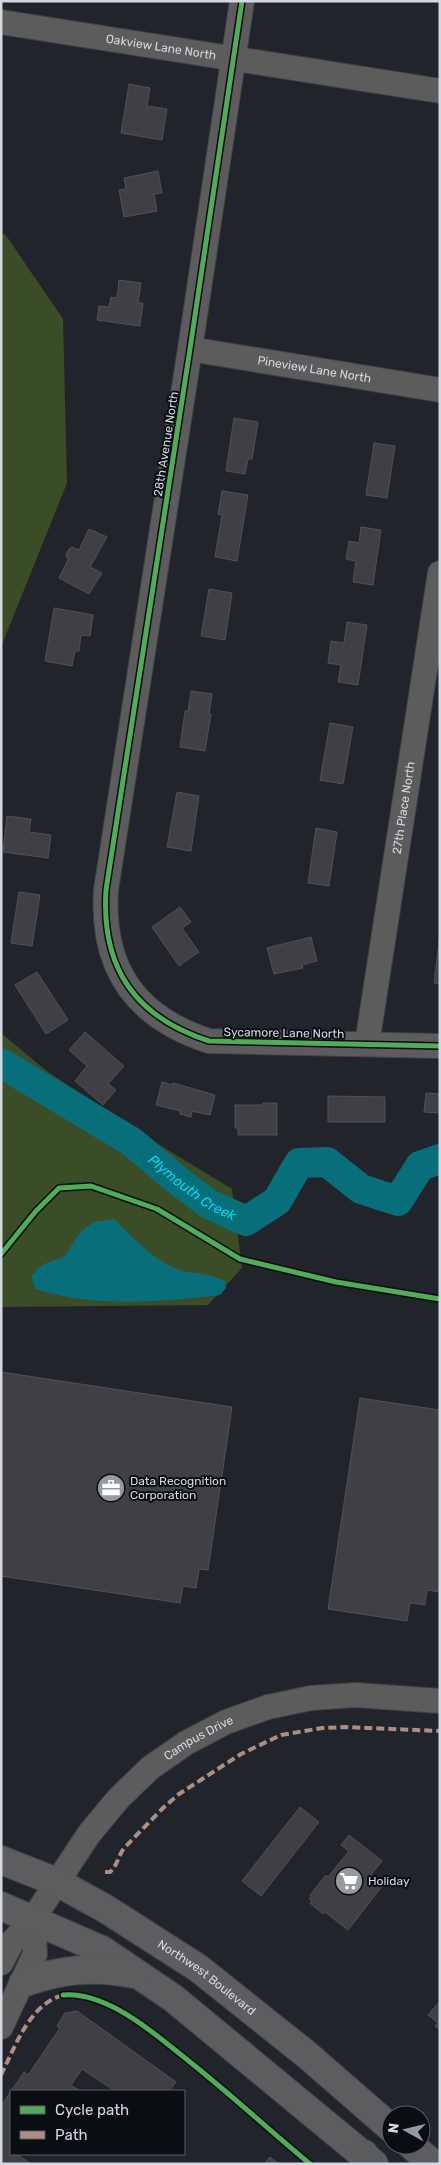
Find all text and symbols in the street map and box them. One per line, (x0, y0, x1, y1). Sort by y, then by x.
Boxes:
street label: Oakview Lane North (105, 32, 217, 63)
street label: Pineview Lane North (256, 353, 372, 386)
street label: 28th Avenue North (151, 391, 181, 497)
street label: 27th Place North (390, 761, 418, 855)
street label: Sycamore Lane North (223, 1025, 345, 1041)
water label: Plymouth Creek (145, 1151, 239, 1225)
office icon: Data Recognition Corporation (96, 1473, 126, 1503)
place label: Data Recognition Corporation (130, 1474, 226, 1502)
street label: Campus Drive (161, 1713, 235, 1763)
supermarket icon: Holiday (334, 1866, 364, 1896)
place label: Holiday (368, 1874, 410, 1888)
street label: Northwest Boulevard (155, 1937, 258, 2018)
legend (10, 2090, 185, 2155)
text: Cycle path (55, 2101, 129, 2119)
north arrow (381, 2105, 431, 2155)
text: N (385, 2122, 403, 2134)
text: Path (55, 2126, 88, 2144)

